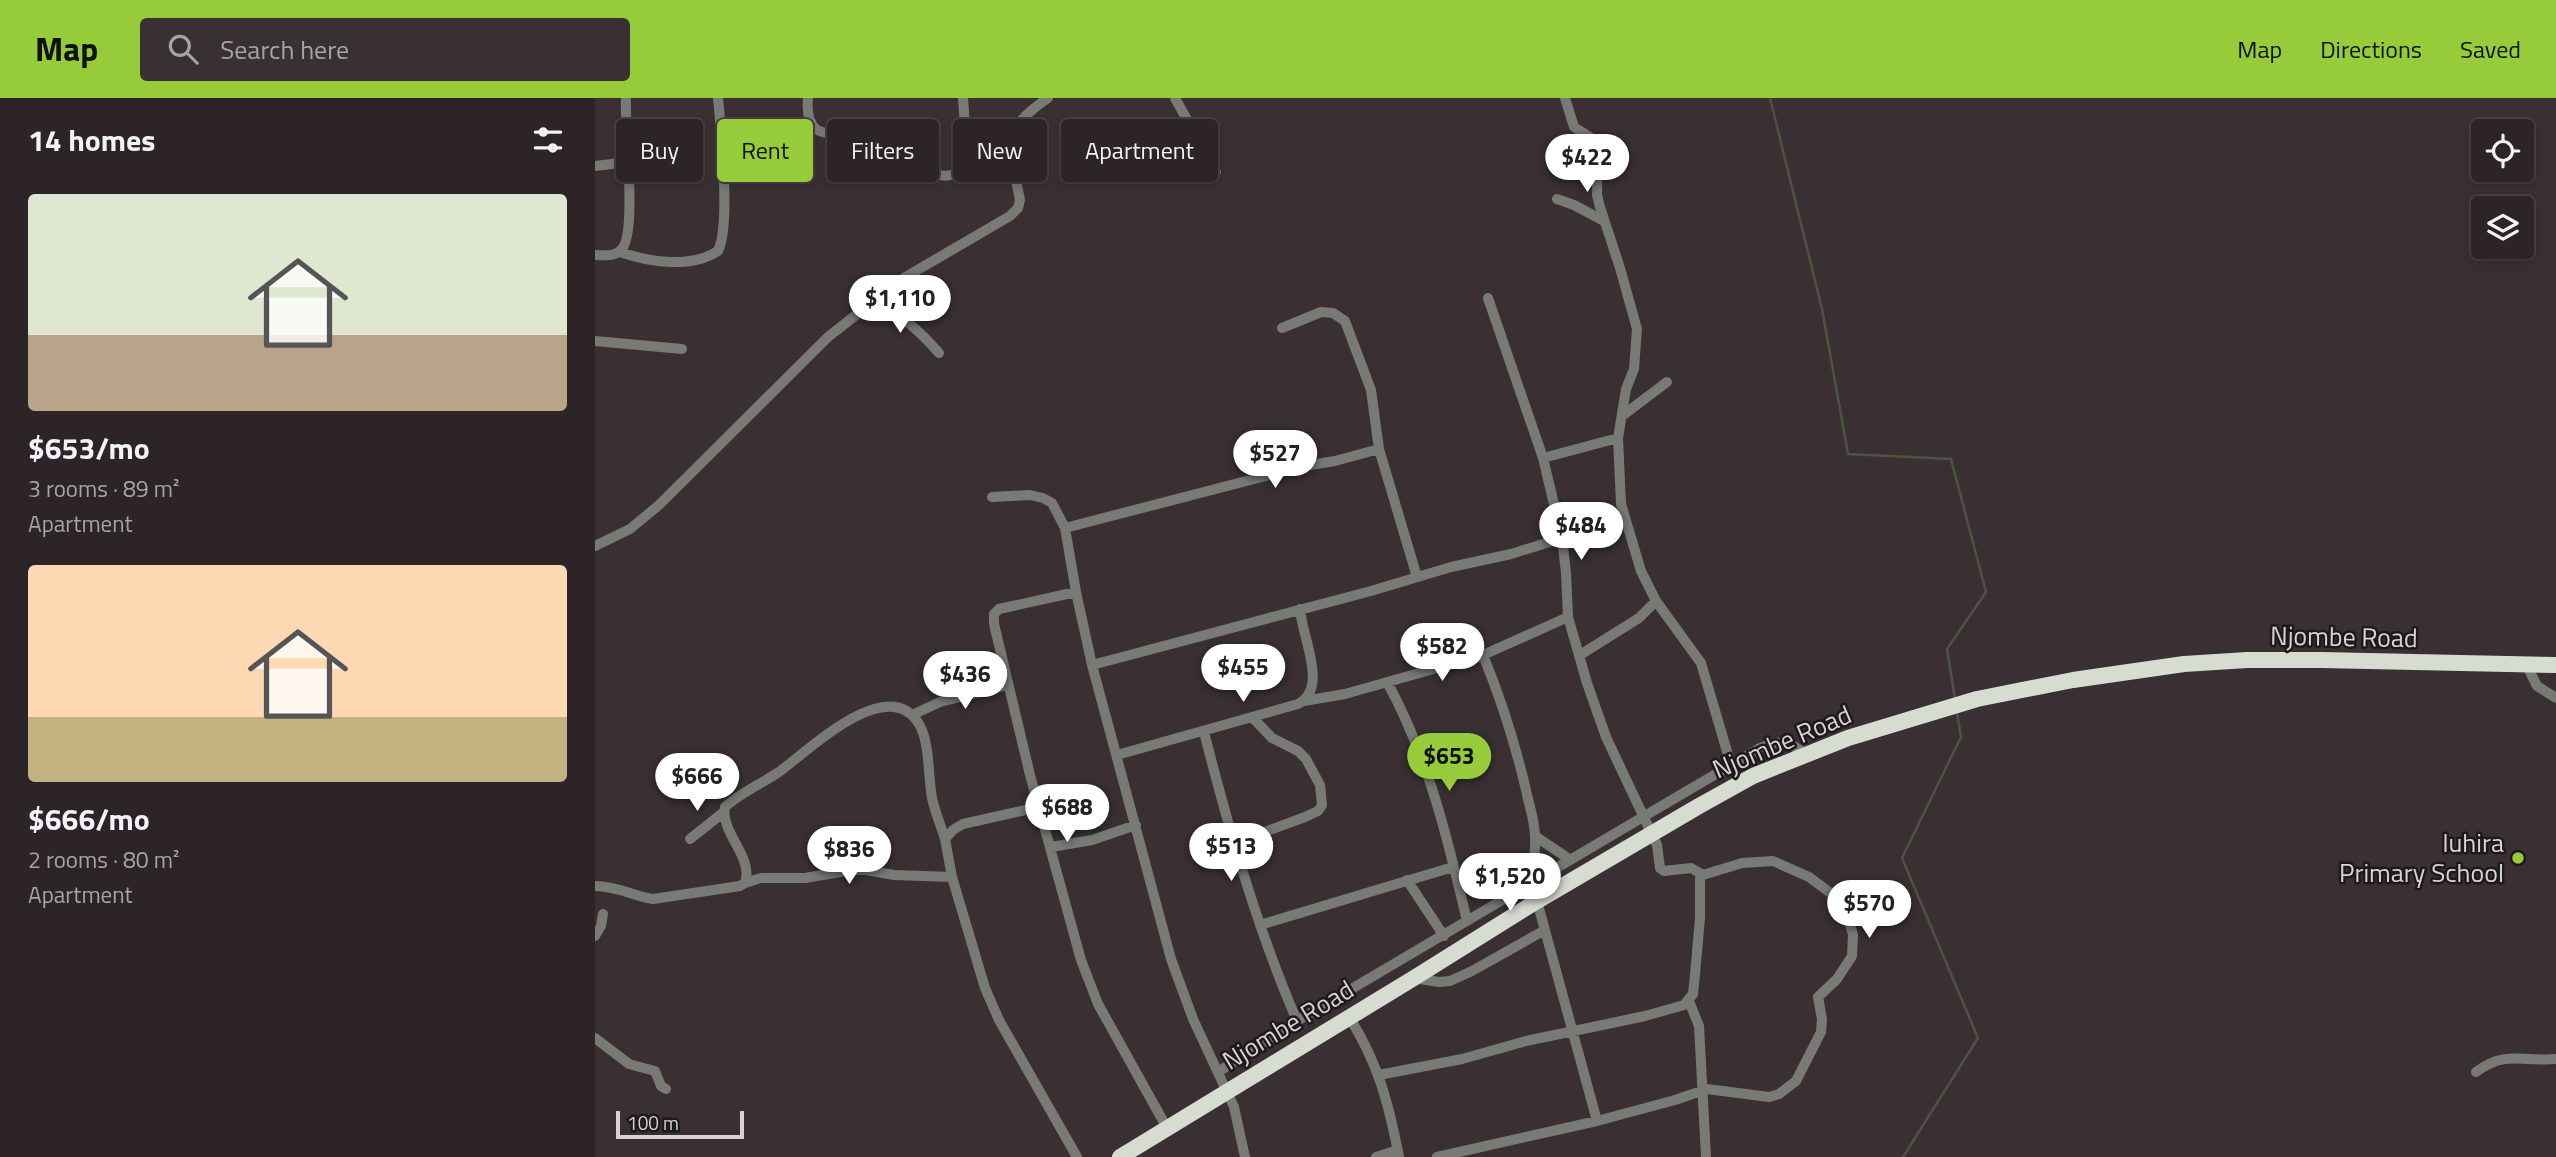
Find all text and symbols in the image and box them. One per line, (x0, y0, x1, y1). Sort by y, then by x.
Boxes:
search box (140, 18, 630, 81)
text: Map (35, 24, 98, 74)
icon: search (164, 30, 202, 68)
text: Search here (220, 30, 349, 69)
text: Map (2237, 31, 2282, 67)
text: Directions (2320, 31, 2422, 67)
text: Saved (2460, 31, 2521, 67)
text: 14 homes (28, 117, 155, 163)
chip: Buy (616, 119, 703, 182)
chip: Rent (717, 119, 813, 182)
chip: Filters (827, 119, 939, 182)
chip: New (953, 119, 1047, 182)
chip: Apartment (1061, 119, 1218, 182)
map controls (2471, 119, 2534, 259)
button: locate (2471, 119, 2534, 182)
icon: filters (529, 121, 567, 159)
pin: $422 (1546, 134, 1628, 194)
text: $422 (1561, 139, 1613, 174)
button: layers (2471, 196, 2534, 259)
icon: home (235, 240, 361, 366)
pin: $1,110 (843, 275, 957, 335)
text: $1,110 (865, 280, 935, 315)
text: $653/mo (28, 425, 150, 471)
pin: $527 (1234, 430, 1316, 490)
text: $527 (1249, 435, 1301, 470)
text: 3 rooms · 89 m² (28, 471, 179, 506)
pin: $484 (1540, 503, 1622, 562)
text: Apartment (28, 506, 133, 541)
text: $484 (1555, 507, 1607, 542)
icon: home (235, 611, 361, 737)
street label: Njombe Road (2270, 616, 2418, 657)
pin: $582 (1401, 624, 1483, 683)
text: $582 (1416, 628, 1468, 663)
pin: $455 (1202, 644, 1284, 704)
text: $455 (1217, 649, 1269, 684)
pin: $436 (924, 652, 1006, 711)
text: $436 (939, 656, 991, 691)
street label: Njombe Road (1706, 695, 1857, 788)
pin: $653 (1408, 734, 1490, 793)
text: $653 (1423, 738, 1475, 773)
pin: $666 (656, 754, 738, 813)
text: $666 (671, 758, 723, 793)
pin: $688 (1026, 784, 1108, 844)
text: $688 (1041, 789, 1093, 824)
text: $666/mo (28, 796, 150, 842)
place label: luhira Primary School (2339, 823, 2504, 892)
pin: $513 (1190, 824, 1272, 883)
pin: $836 (808, 826, 890, 886)
text: $513 (1205, 828, 1257, 863)
text: $836 (823, 831, 875, 866)
text: 2 rooms · 80 m² (28, 842, 179, 877)
marker: luhira Primary School (2510, 850, 2526, 866)
pin: $1,520 (1453, 854, 1567, 913)
text: $1,520 (1475, 858, 1545, 893)
text: Apartment (28, 877, 133, 912)
pin: $570 (1828, 880, 1910, 940)
text: $570 (1843, 885, 1895, 920)
street label: Njombe Road (1214, 970, 1361, 1079)
scale bar (616, 1108, 744, 1140)
text: 100 m (627, 1108, 679, 1137)

